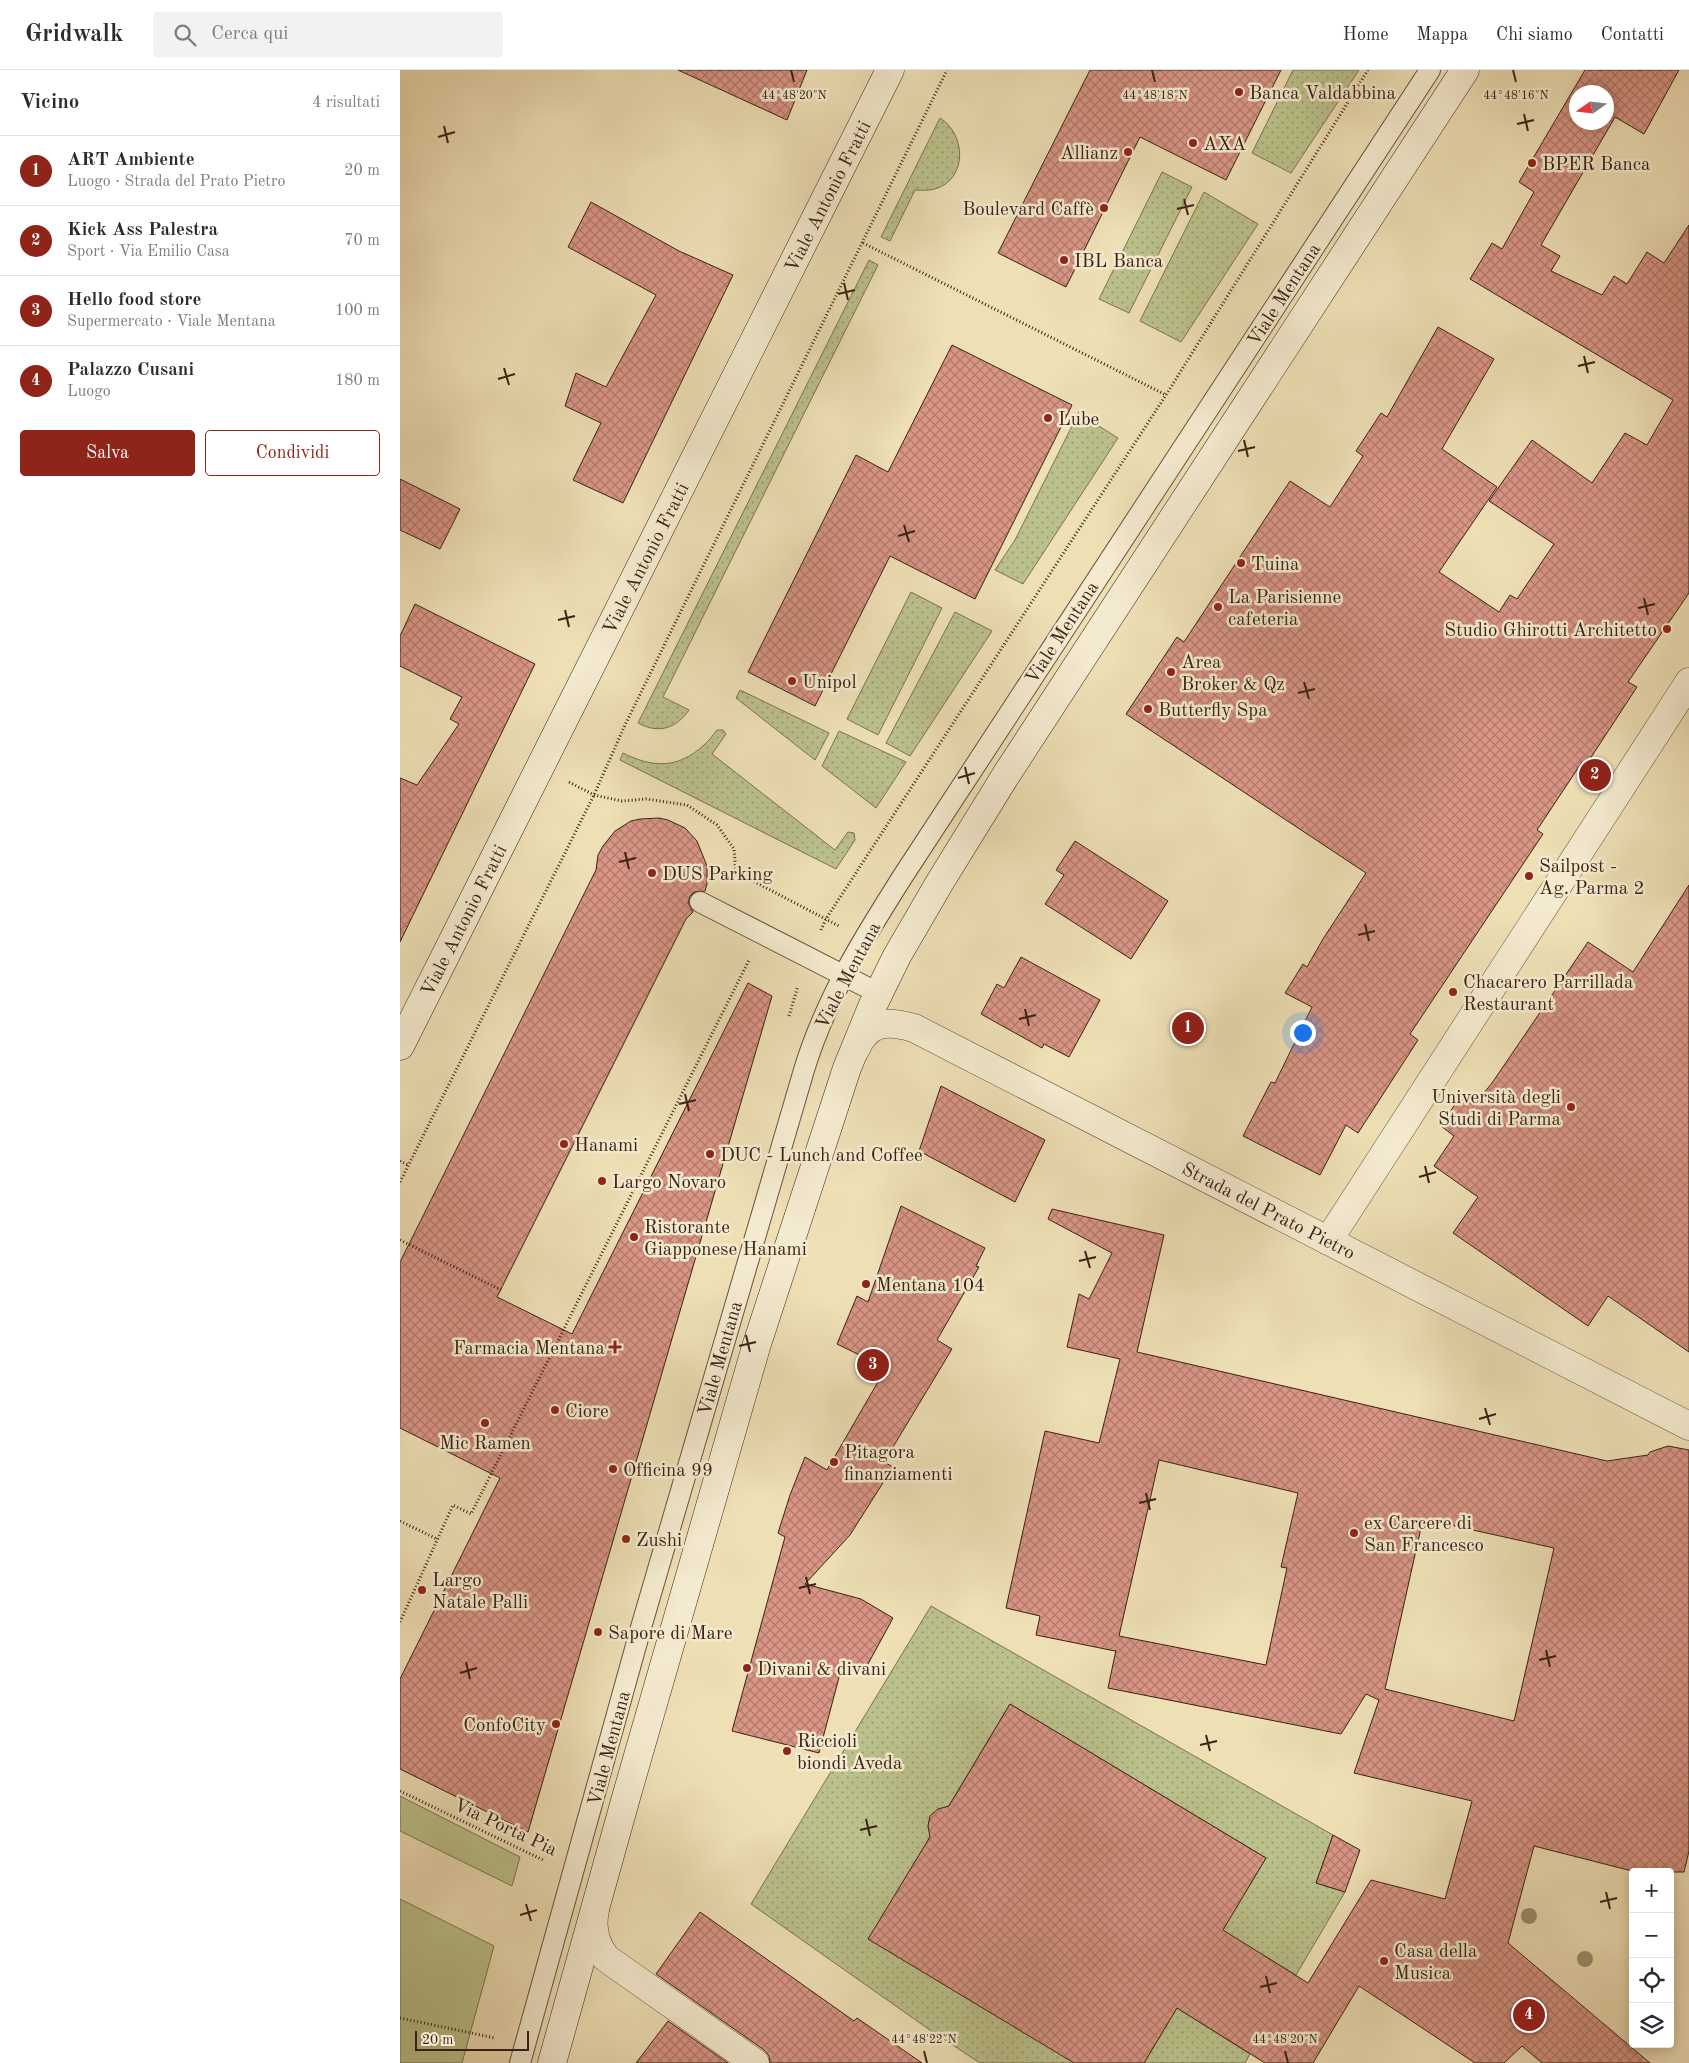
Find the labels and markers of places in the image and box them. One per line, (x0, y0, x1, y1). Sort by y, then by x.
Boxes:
place label: Banca Valdabbina (1249, 85, 1397, 104)
marker: Banca Valdabbina (1233, 86, 1245, 98)
place label: AXA (1203, 136, 1247, 155)
marker: AXA (1187, 137, 1199, 149)
place label: Allianz (1060, 145, 1118, 164)
marker: Allianz (1122, 146, 1134, 158)
place label: BPER Banca (1542, 156, 1651, 175)
marker: BPER Banca (1526, 157, 1538, 169)
place label: Boulevard Caffè (962, 201, 1094, 220)
marker: Boulevard Caffè (1098, 202, 1110, 214)
place label: IBL Banca (1074, 253, 1164, 272)
marker: IBL Banca (1058, 254, 1070, 266)
place label: Lube (1058, 411, 1099, 430)
marker: Lube (1042, 412, 1054, 424)
place label: Tuina (1251, 556, 1300, 575)
marker: Tuina (1235, 557, 1247, 569)
place label: La Parisienne cafeteria (1228, 589, 1341, 630)
marker: La Parisienne cafeteria (1212, 601, 1224, 613)
place label: Studio Ghirotti Architetto (1444, 622, 1657, 641)
marker: Studio Ghirotti Architetto (1661, 623, 1673, 635)
place label: Area Broker & Qz (1181, 654, 1285, 695)
marker: Area Broker & Qz (1165, 666, 1177, 678)
place label: Unipol (802, 674, 857, 693)
marker: Unipol (786, 675, 798, 687)
place label: Butterfly Spa (1158, 702, 1268, 721)
marker: Butterfly Spa (1142, 703, 1154, 715)
pin: 2 (1579, 756, 1611, 794)
place label: Sailpost - Ag. Parma 2 (1539, 858, 1645, 899)
place label: DUS Parking (662, 866, 773, 885)
marker: DUS Parking (646, 867, 658, 879)
marker: Sailpost - Ag. Parma 2 (1523, 870, 1535, 882)
place label: Chacarero Parrillada Restaurant (1463, 974, 1634, 1015)
marker: Chacarero Parrillada Restaurant (1447, 986, 1459, 998)
pin: 1 (1172, 1009, 1204, 1047)
place label: Università degli Studi di Parma (1431, 1089, 1562, 1130)
marker: Università degli Studi di Parma (1565, 1101, 1577, 1113)
place label: Hanami (574, 1137, 638, 1156)
marker: Hanami (558, 1138, 570, 1150)
place label: DUC - Lunch and Coffee (720, 1147, 923, 1166)
marker: DUC - Lunch and Coffee (704, 1148, 716, 1160)
place label: Largo Novaro (612, 1174, 726, 1193)
marker: Largo Novaro (596, 1175, 608, 1187)
place label: Ristorante Giapponese Hanami (644, 1219, 807, 1260)
marker: Ristorante Giapponese Hanami (628, 1231, 640, 1243)
place label: Mentana 104 (876, 1277, 985, 1296)
marker: Mentana 104 (860, 1278, 872, 1290)
place label: Farmacia Mentana (453, 1340, 606, 1359)
marker: Farmacia Mentana (609, 1341, 621, 1353)
pin: 3 (857, 1346, 889, 1384)
place label: Ciore (565, 1403, 609, 1422)
marker: Ciore (549, 1404, 561, 1416)
marker: Mic Ramen (479, 1417, 491, 1429)
place label: Mic Ramen (439, 1435, 531, 1454)
place label: Pitagora finanziamenti (844, 1444, 953, 1485)
marker: Pitagora finanziamenti (828, 1456, 840, 1468)
place label: Officina 99 (623, 1462, 713, 1481)
marker: Officina 99 (607, 1463, 619, 1475)
place label: ex Carcere di San Francesco (1364, 1515, 1484, 1556)
marker: ex Carcere di San Francesco (1348, 1527, 1360, 1539)
place label: Zushi (636, 1532, 682, 1551)
marker: Zushi (620, 1533, 632, 1545)
place label: Largo Natale Palli (432, 1572, 528, 1613)
marker: Largo Natale Palli (416, 1584, 428, 1596)
place label: Sapore di Mare (608, 1625, 733, 1644)
marker: Sapore di Mare (592, 1626, 604, 1638)
place label: Divani & divani (757, 1661, 886, 1680)
marker: Divani & divani (741, 1662, 753, 1674)
place label: ConfoCity (463, 1717, 546, 1736)
marker: ConfoCity (550, 1718, 562, 1730)
place label: Riccioli biondi Aveda (797, 1733, 903, 1774)
marker: Riccioli biondi Aveda (781, 1745, 793, 1757)
place label: Casa della Musica (1394, 1943, 1478, 1984)
marker: Casa della Musica (1378, 1955, 1390, 1967)
pin: 4 (1513, 1996, 1545, 2034)

